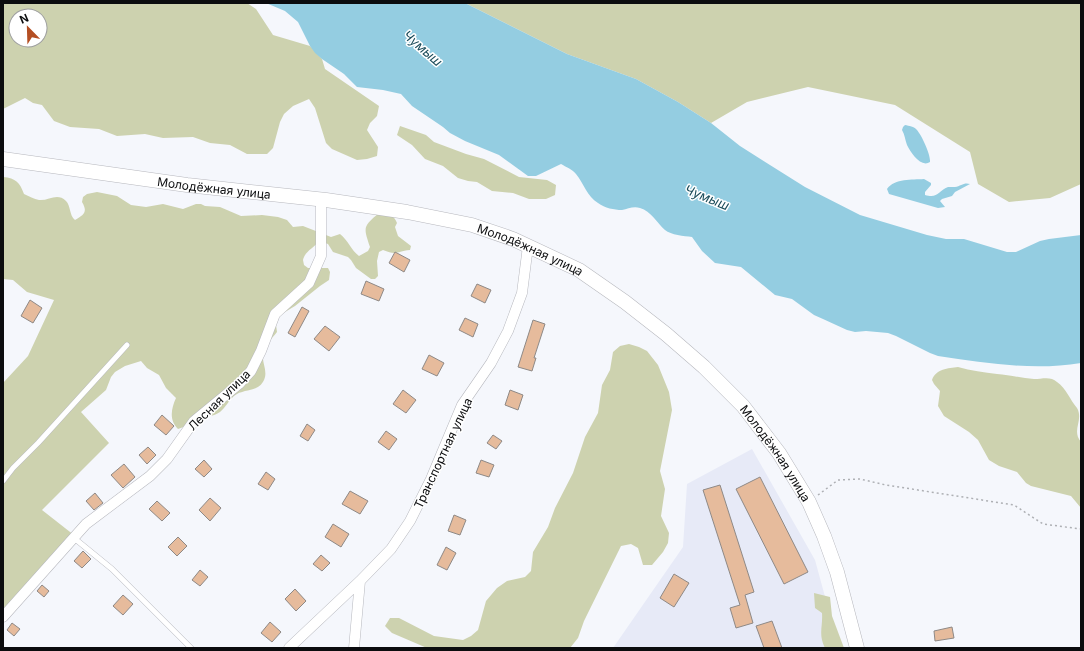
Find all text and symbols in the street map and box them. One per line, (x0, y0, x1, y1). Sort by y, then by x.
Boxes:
north arrow (8, 8, 48, 48)
text: N (17, 11, 31, 27)
water label: Чумыш (400, 27, 446, 70)
street label: Молодёжная улица (156, 173, 272, 201)
water label: Чумыш (682, 181, 732, 213)
street label: Молодёжная улица (475, 220, 587, 278)
street label: Лесная улица (185, 367, 253, 433)
street label: Транспортная улица (411, 395, 475, 511)
street label: Молодёжная улица (737, 402, 814, 504)

